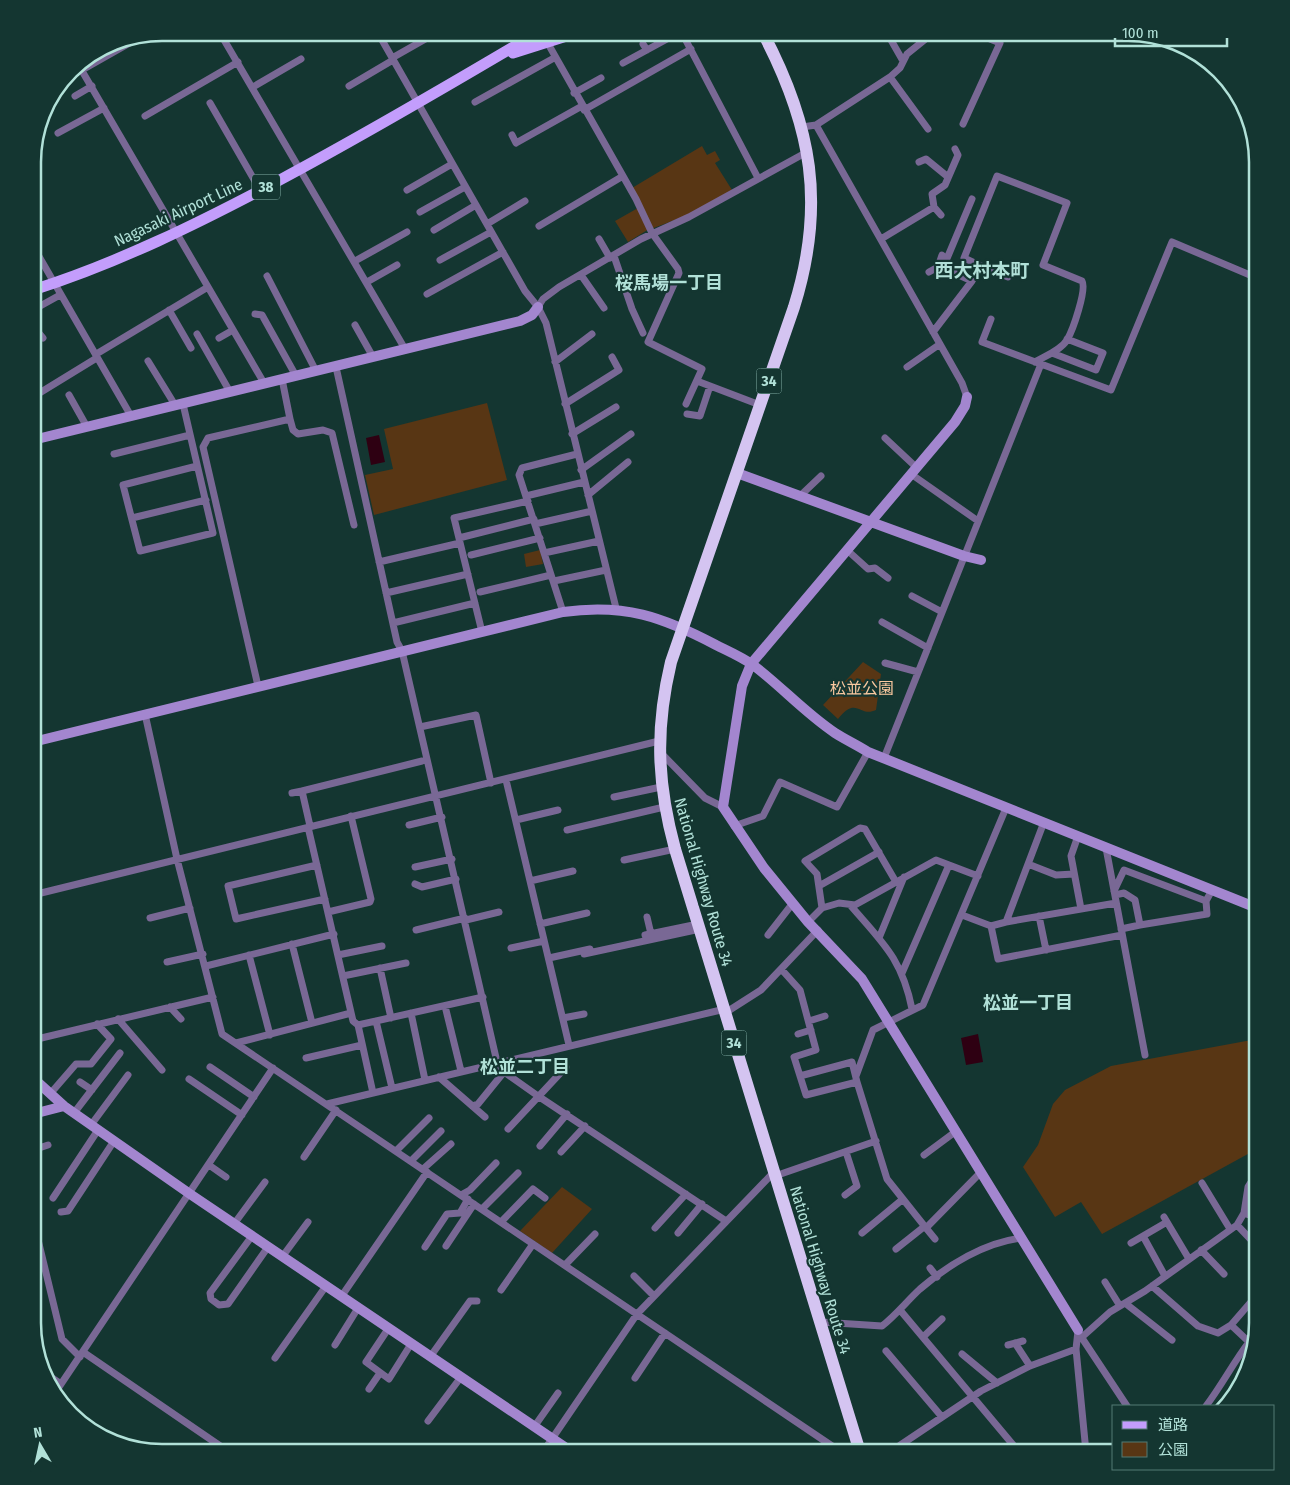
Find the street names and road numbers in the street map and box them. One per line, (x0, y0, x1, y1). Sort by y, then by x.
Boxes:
street label: Nagasaki Airport Line (111, 174, 245, 250)
road number: 38 (252, 174, 280, 200)
road number: 34 (756, 368, 782, 394)
street label: National Highway Route 34 (670, 796, 737, 969)
road number: 34 (722, 1030, 746, 1056)
street label: National Highway Route 34 (786, 1184, 855, 1357)

